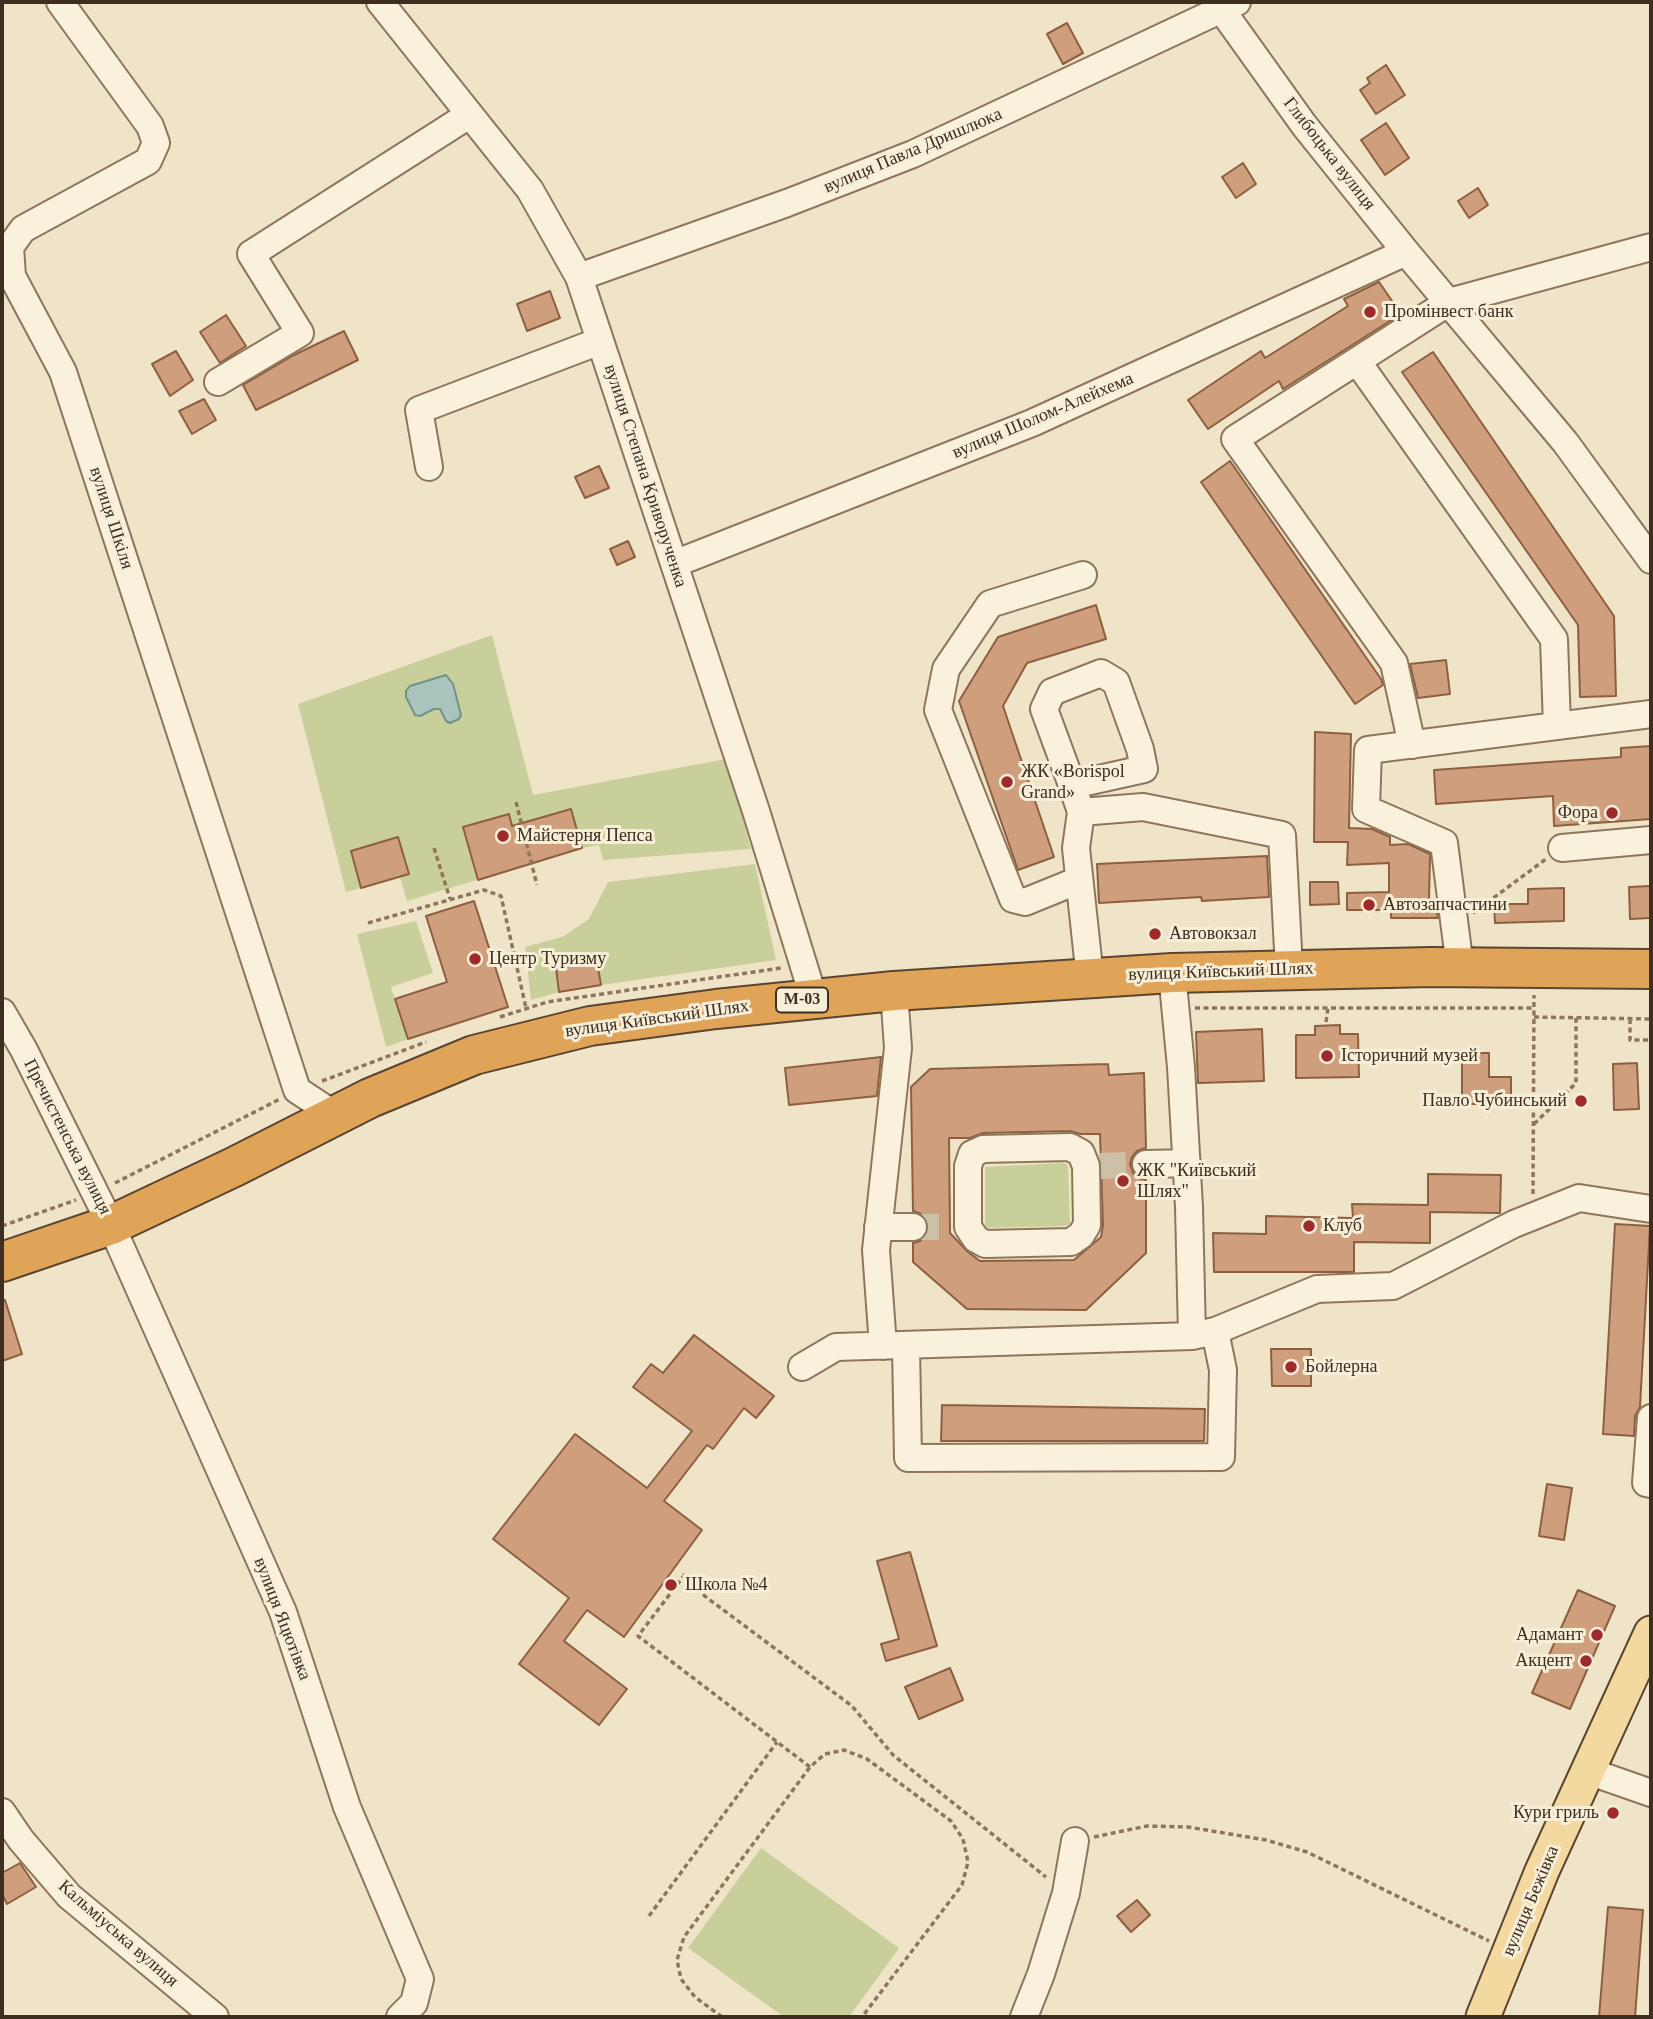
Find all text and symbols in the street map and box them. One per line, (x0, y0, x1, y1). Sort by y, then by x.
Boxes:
street label: Глибоцька вулиця (1278, 93, 1380, 215)
street label: вулиця Павла Дришлюка (821, 104, 1005, 198)
place label: Промінвест банк (1384, 301, 1513, 323)
marker: Промінвест банк (1362, 304, 1378, 320)
street label: вулиця Степана Криворученка (599, 362, 691, 590)
street label: вулиця Шолом-Алейхема (949, 368, 1137, 464)
street label: вулиця Шкіля (84, 464, 138, 572)
place label: ЖК «Borispol Grand» (1021, 761, 1125, 804)
marker: ЖК «Borispol Grand» (999, 774, 1015, 790)
place label: Фора (1558, 802, 1598, 824)
marker: Фора (1604, 805, 1620, 821)
place label: Майстерня Пепса (517, 825, 653, 847)
marker: Майстерня Пепса (495, 828, 511, 844)
place label: Автозапчастини (1383, 894, 1507, 916)
marker: Автозапчастини (1361, 897, 1377, 913)
place label: Автовокзал (1169, 923, 1257, 945)
marker: Автовокзал (1147, 926, 1163, 942)
place label: Центр Туризму (489, 948, 606, 970)
marker: Центр Туризму (467, 951, 483, 967)
street label: вулиця Київський Шлях (1128, 958, 1314, 986)
road number: М-03 (776, 988, 828, 1012)
street label: вулиця Київський Шлях (564, 995, 750, 1043)
place label: Історичний музей (1341, 1045, 1478, 1067)
marker: Історичний музей (1319, 1048, 1335, 1064)
street label: Пречистенська вулиця (18, 1056, 116, 1218)
place label: Павло Чубинський (1422, 1090, 1567, 1112)
marker: Павло Чубинський (1573, 1093, 1589, 1109)
place label: ЖК "Київський Шлях" (1137, 1160, 1256, 1202)
marker: ЖК "Київський Шлях" (1115, 1173, 1131, 1189)
place label: Клуб (1323, 1215, 1362, 1237)
marker: Клуб (1301, 1218, 1317, 1234)
place label: Бойлерна (1305, 1356, 1378, 1378)
marker: Бойлерна (1283, 1359, 1299, 1375)
street label: вулиця Яцютівка (249, 1555, 315, 1683)
place label: Школа №4 (685, 1574, 767, 1596)
marker: Школа №4 (663, 1577, 679, 1593)
place label: Адамант (1516, 1624, 1583, 1646)
marker: Адамант (1589, 1627, 1605, 1643)
place label: Акцент (1515, 1650, 1572, 1672)
marker: Акцент (1578, 1653, 1594, 1669)
place label: Кури гриль (1513, 1802, 1599, 1824)
marker: Кури гриль (1605, 1805, 1621, 1821)
street label: вулиця Бежівка (1498, 1843, 1564, 1959)
street label: Кальміуська вулиця (53, 1876, 183, 1992)

